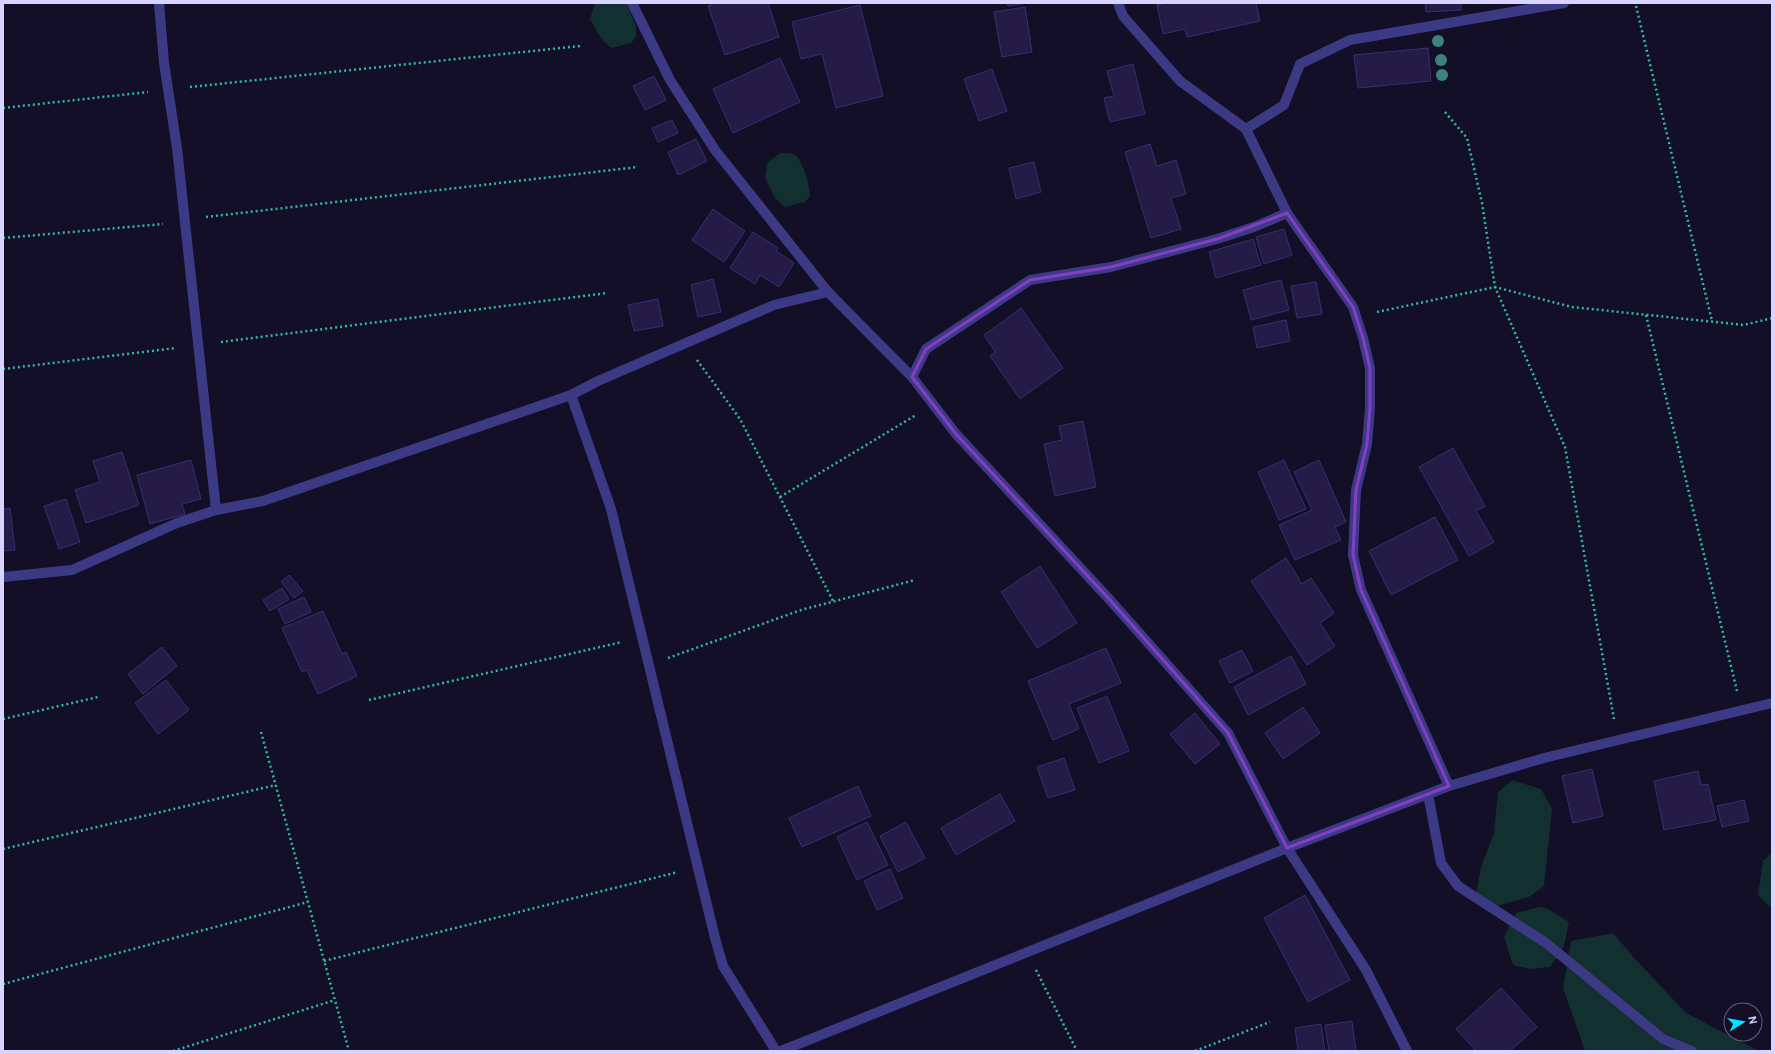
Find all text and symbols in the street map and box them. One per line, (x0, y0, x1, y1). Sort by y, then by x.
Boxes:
north arrow (1723, 1002, 1763, 1042)
text: N (1745, 1015, 1760, 1025)

